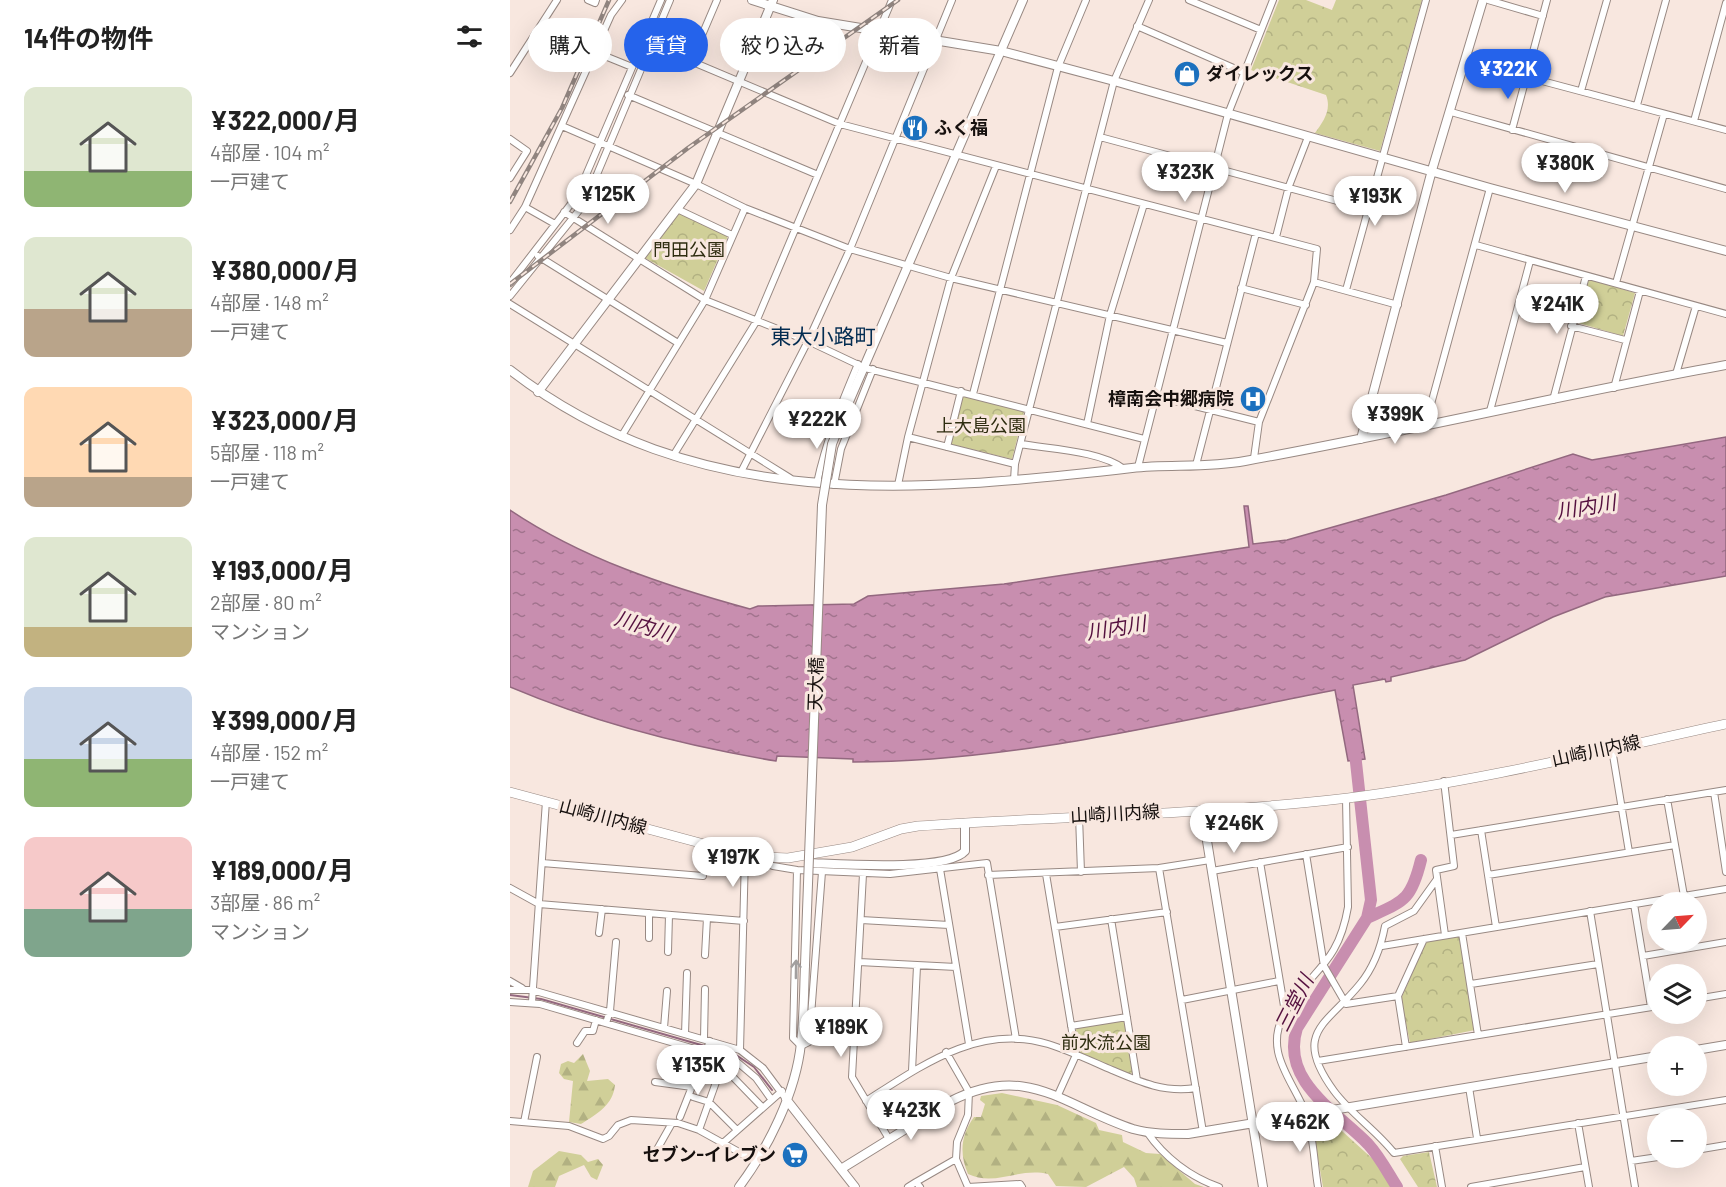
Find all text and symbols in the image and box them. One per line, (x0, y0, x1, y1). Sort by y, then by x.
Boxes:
chip: 購入 (528, 18, 612, 72)
chip: 賃貸 (624, 18, 708, 72)
chip: 絞り込み (720, 18, 846, 72)
chip: 新着 (858, 18, 942, 72)
icon: filters (453, 20, 486, 53)
text: 14件の物件 (24, 22, 153, 53)
pin: ¥322K (1466, 49, 1550, 100)
text: ¥322K (1478, 56, 1538, 80)
shop icon: ダイレックス (1172, 59, 1202, 89)
place label: ダイレックス (1206, 62, 1313, 84)
text: ¥322,000/月 (210, 104, 360, 135)
icon: home (72, 111, 144, 183)
restaurant icon: ふく福 (900, 113, 930, 143)
place label: ふく福 (934, 116, 988, 138)
text: 4部屋 · 104 m² (210, 140, 330, 164)
pin: ¥380K (1523, 143, 1607, 194)
text: ¥380K (1535, 150, 1595, 174)
pin: ¥323K (1143, 152, 1227, 203)
text: ¥323K (1156, 159, 1214, 183)
text: 一戸建て (210, 169, 290, 193)
pin: ¥125K (566, 174, 650, 225)
pin: ¥193K (1333, 176, 1417, 227)
text: ¥125K (580, 181, 636, 205)
text: ¥193K (1348, 183, 1402, 207)
park label: 門田公園 (653, 238, 725, 260)
text: ¥380,000/月 (210, 254, 360, 285)
icon: home (72, 261, 144, 333)
pin: ¥241K (1515, 284, 1599, 335)
text: 4部屋 · 148 m² (210, 290, 329, 314)
text: ¥241K (1530, 291, 1584, 315)
text: 一戸建て (210, 319, 290, 343)
district label: 東大小路町 (771, 323, 876, 348)
hospital icon: 樟南会中郷病院 (1238, 384, 1268, 414)
place label: 樟南会中郷病院 (1108, 387, 1234, 409)
pin: ¥399K (1353, 394, 1437, 445)
pin: ¥222K (775, 399, 859, 450)
text: ¥399K (1366, 401, 1424, 425)
text: ¥323,000/月 (210, 404, 359, 435)
text: ¥222K (787, 406, 847, 430)
icon: home (72, 411, 144, 483)
park label: 上大島公園 (936, 414, 1026, 436)
text: 5部屋 · 118 m² (210, 440, 324, 464)
text: 一戸建て (210, 469, 290, 493)
water label: 川内川 (1554, 489, 1619, 523)
text: ¥193,000/月 (210, 554, 354, 585)
icon: home (72, 561, 144, 633)
text: 2部屋 · 80 m² (210, 590, 322, 614)
water label: 川内川 (612, 605, 678, 646)
water label: 川内川 (1084, 610, 1149, 644)
text: マンション (210, 619, 310, 643)
street label: 天大橋 (803, 657, 827, 711)
text: ¥399,000/月 (210, 704, 358, 735)
icon: home (72, 711, 144, 783)
street label: 山崎川内線 (1549, 730, 1642, 770)
text: 4部屋 · 152 m² (210, 740, 328, 764)
text: 一戸建て (210, 769, 290, 793)
street label: 山崎川内線 (557, 794, 650, 838)
street label: 山崎川内線 (1069, 800, 1160, 826)
pin: ¥246K (1192, 803, 1276, 854)
text: ¥246K (1204, 810, 1264, 834)
pin: ¥197K (691, 837, 775, 888)
text: ¥197K (706, 844, 760, 868)
text: ¥189,000/月 (210, 854, 354, 885)
icon: home (72, 861, 144, 933)
text: 3部屋 · 86 m² (210, 890, 320, 914)
north arrow (1647, 892, 1707, 952)
map controls (1647, 892, 1707, 1168)
text: マンション (210, 919, 310, 943)
one-way arrow (791, 960, 802, 980)
button: layers (1647, 964, 1707, 1024)
water label: 三堂川 (1269, 969, 1318, 1035)
pin: ¥189K (799, 1007, 883, 1058)
text: ¥189K (814, 1014, 868, 1038)
park label: 前水流公園 (1061, 1031, 1151, 1053)
button: + (1647, 1036, 1707, 1096)
pin: ¥135K (656, 1045, 740, 1096)
text: ¥135K (671, 1052, 725, 1076)
pin: ¥423K (869, 1090, 953, 1141)
text: ¥423K (881, 1097, 941, 1121)
pin: ¥462K (1258, 1102, 1342, 1153)
button: − (1647, 1108, 1707, 1168)
text: ¥462K (1270, 1109, 1330, 1133)
supermarket icon: セブン-イレブン (780, 1140, 810, 1170)
place label: セブン-イレブン (643, 1143, 776, 1165)

